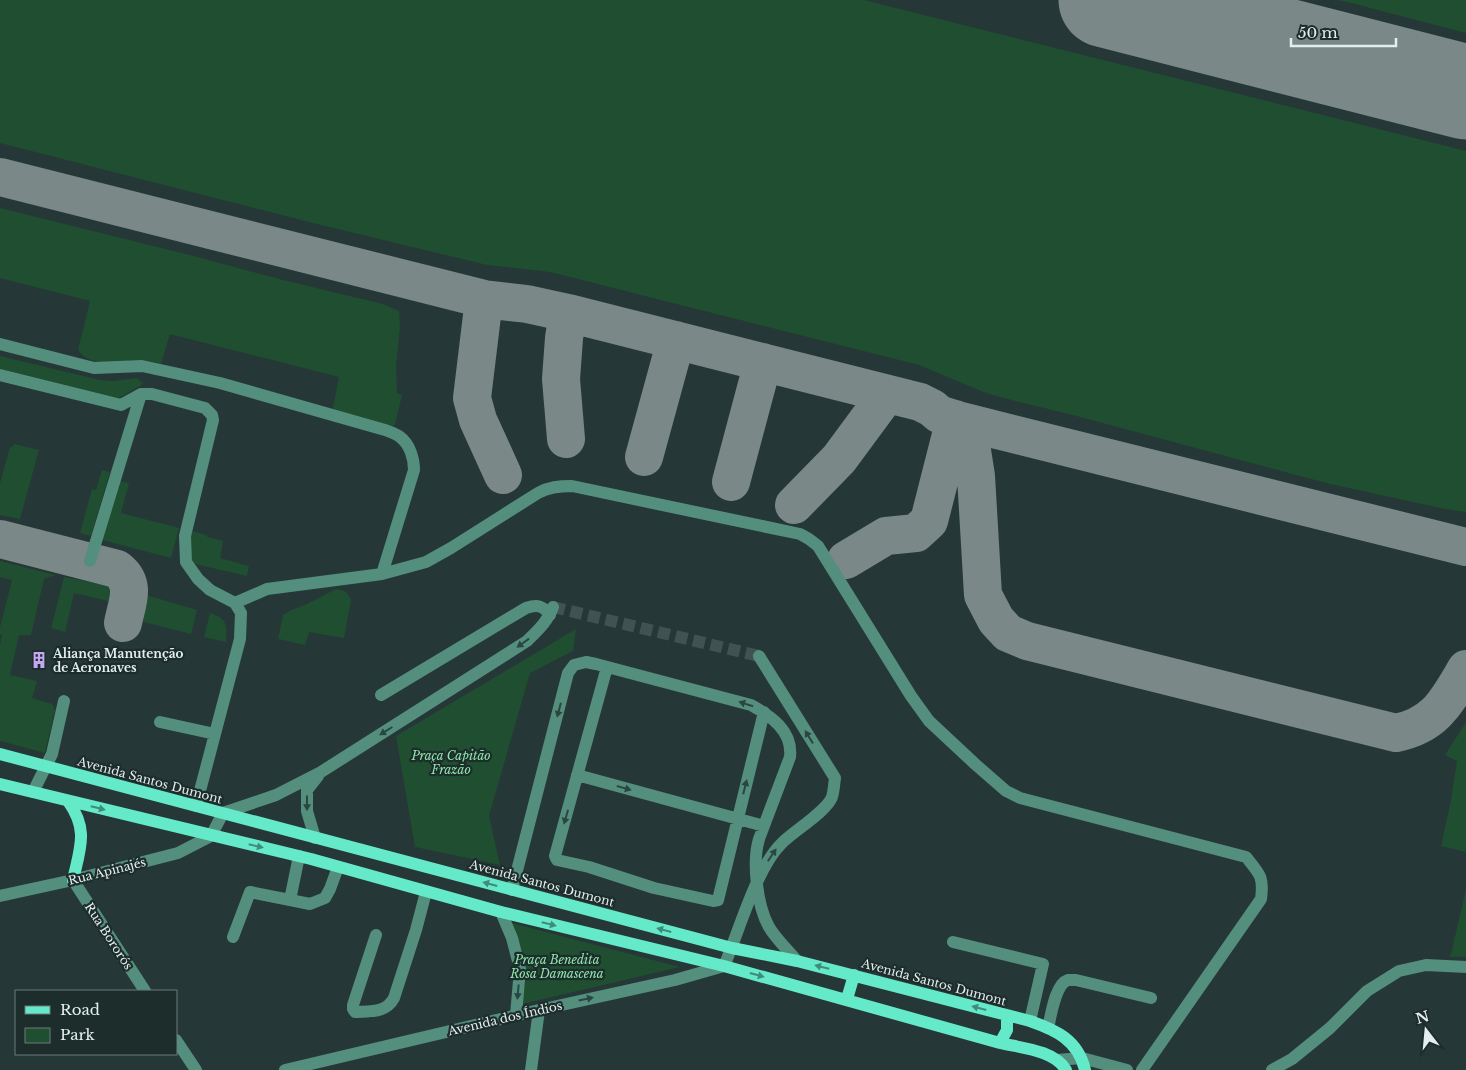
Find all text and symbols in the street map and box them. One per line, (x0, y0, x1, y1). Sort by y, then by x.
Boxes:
scale bar (1291, 15, 1396, 47)
text: 50 m (1298, 23, 1338, 42)
one-way arrow (516, 638, 530, 648)
place label: Aliança Manutenção de Aeronaves (52, 646, 184, 675)
building icon: Aliança Manutenção de Aeronaves (29, 650, 49, 670)
one-way arrow (738, 699, 753, 707)
one-way arrow (554, 703, 562, 718)
one-way arrow (380, 726, 393, 736)
one-way arrow (805, 730, 814, 743)
park label: Praça Capitão Frazão (410, 748, 491, 777)
street label: Avenida Santos Dumont (75, 753, 224, 807)
one-way arrow (741, 779, 749, 794)
one-way arrow (617, 784, 632, 792)
one-way arrow (303, 796, 311, 812)
one-way arrow (91, 804, 106, 812)
one-way arrow (561, 809, 569, 824)
one-way arrow (249, 842, 264, 850)
one-way arrow (767, 848, 777, 862)
street label: Rua Apinajés (67, 854, 147, 888)
street label: Avenida Santos Dumont (467, 856, 616, 910)
one-way arrow (482, 880, 498, 888)
street label: Rua Bororós (82, 900, 136, 972)
one-way arrow (541, 920, 556, 928)
one-way arrow (657, 926, 672, 934)
park label: Praça Benedita Rosa Damascena (509, 952, 604, 981)
street label: Avenida Santos Dumont (859, 955, 1008, 1009)
one-way arrow (815, 963, 830, 971)
one-way arrow (750, 972, 765, 980)
one-way arrow (514, 985, 522, 1001)
legend (15, 990, 178, 1055)
one-way arrow (579, 995, 594, 1003)
street label: Avenida dos Índios (445, 997, 563, 1039)
text: Road (60, 1000, 100, 1019)
one-way arrow (972, 1004, 987, 1012)
north arrow (1401, 1005, 1451, 1055)
text: N (1414, 1007, 1431, 1028)
text: Park (60, 1025, 96, 1044)

